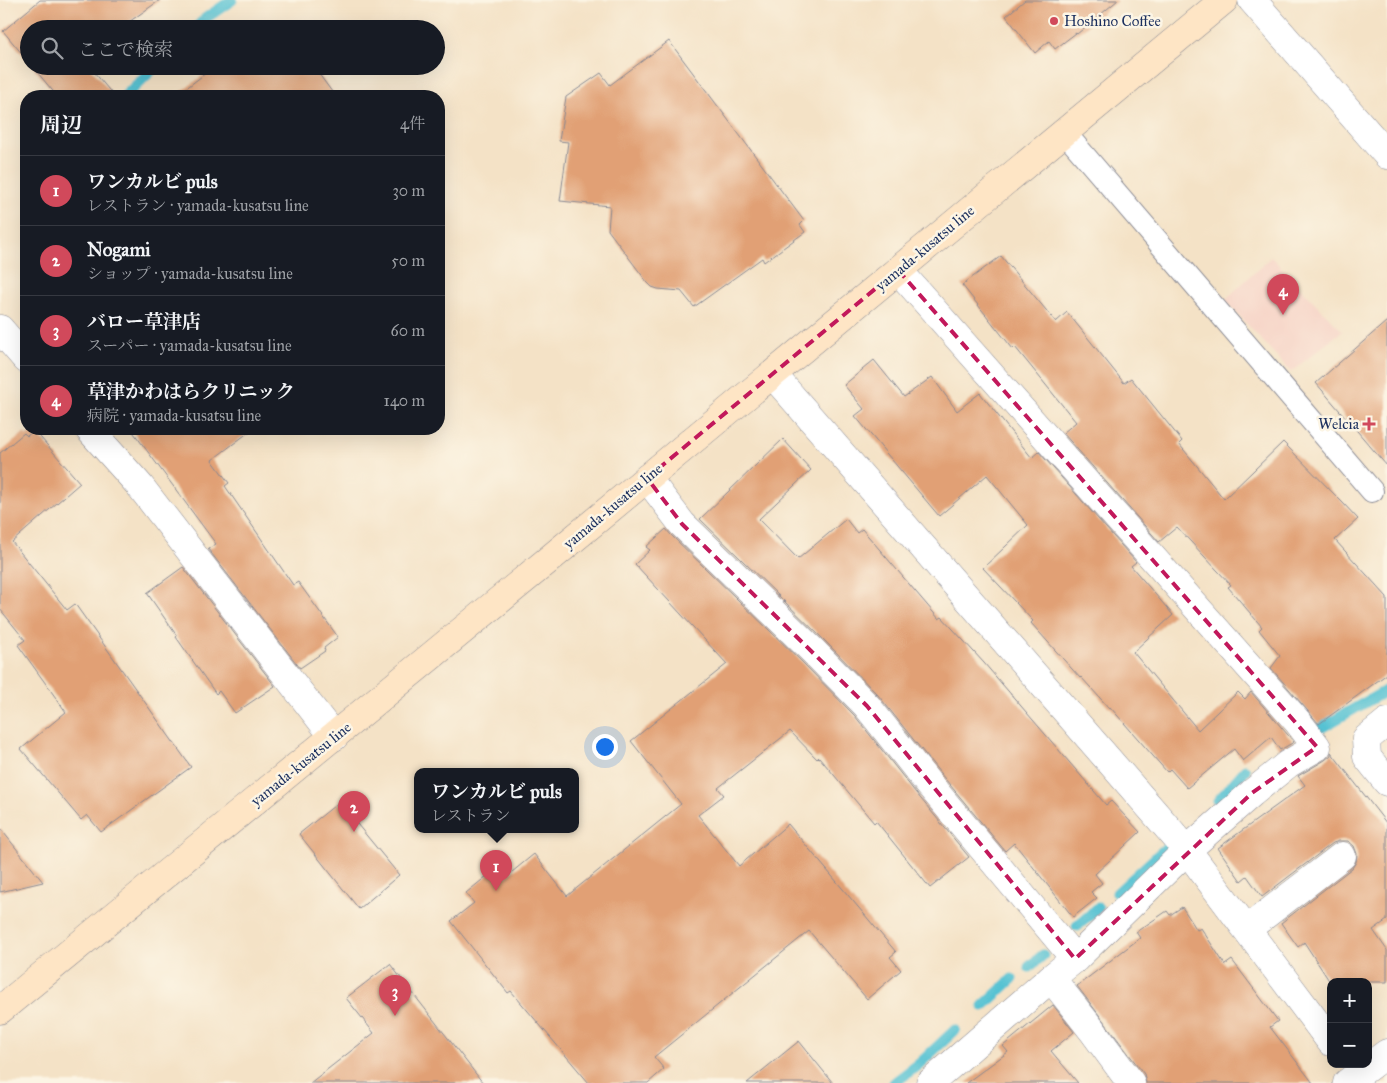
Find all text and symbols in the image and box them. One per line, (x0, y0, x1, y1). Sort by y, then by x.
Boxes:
place label: Hoshino Coffee (1064, 12, 1161, 30)
marker: Hoshino Coffee (1048, 15, 1060, 27)
search box (20, 20, 445, 75)
icon: search (38, 34, 66, 62)
text: ここで検索 (78, 38, 173, 61)
text: 周辺 (40, 112, 82, 138)
text: 4件 (400, 114, 425, 133)
text: ワンカルビ puls (87, 170, 218, 193)
text: 1 (53, 181, 59, 200)
text: 30 m (392, 181, 425, 200)
text: レストラン · yamada-kusatsu line (87, 196, 309, 215)
street label: yamada-kusatsu line (872, 201, 978, 295)
text: Nogami (87, 238, 151, 261)
text: 2 (52, 251, 60, 270)
text: 50 m (391, 251, 425, 270)
text: ショップ · yamada-kusatsu line (87, 264, 293, 283)
pin: 4 (1267, 274, 1299, 315)
text: バロー草津店 (87, 310, 201, 333)
text: 3 (53, 321, 59, 340)
text: 60 m (391, 321, 425, 340)
text: スーパー · yamada-kusatsu line (87, 336, 292, 355)
text: 草津かわはらクリニック (87, 380, 295, 403)
text: 4 (52, 391, 60, 410)
text: 140 m (384, 391, 425, 410)
text: 病院 · yamada-kusatsu line (87, 406, 261, 425)
place label: Welcia (1318, 415, 1360, 433)
marker: Welcia (1363, 418, 1375, 430)
street label: yamada-kusatsu line (560, 459, 666, 553)
street label: yamada-kusatsu line (247, 718, 355, 810)
your location (592, 734, 618, 760)
popup (414, 768, 579, 833)
text: ワンカルビ puls (431, 780, 562, 803)
pin: 2 (338, 791, 370, 832)
text: レストラン (431, 806, 511, 825)
pin: 1 (480, 850, 512, 891)
pin: 3 (379, 975, 411, 1016)
map controls (1327, 978, 1372, 1068)
button: + (1327, 978, 1372, 1023)
button: − (1327, 1023, 1372, 1068)

